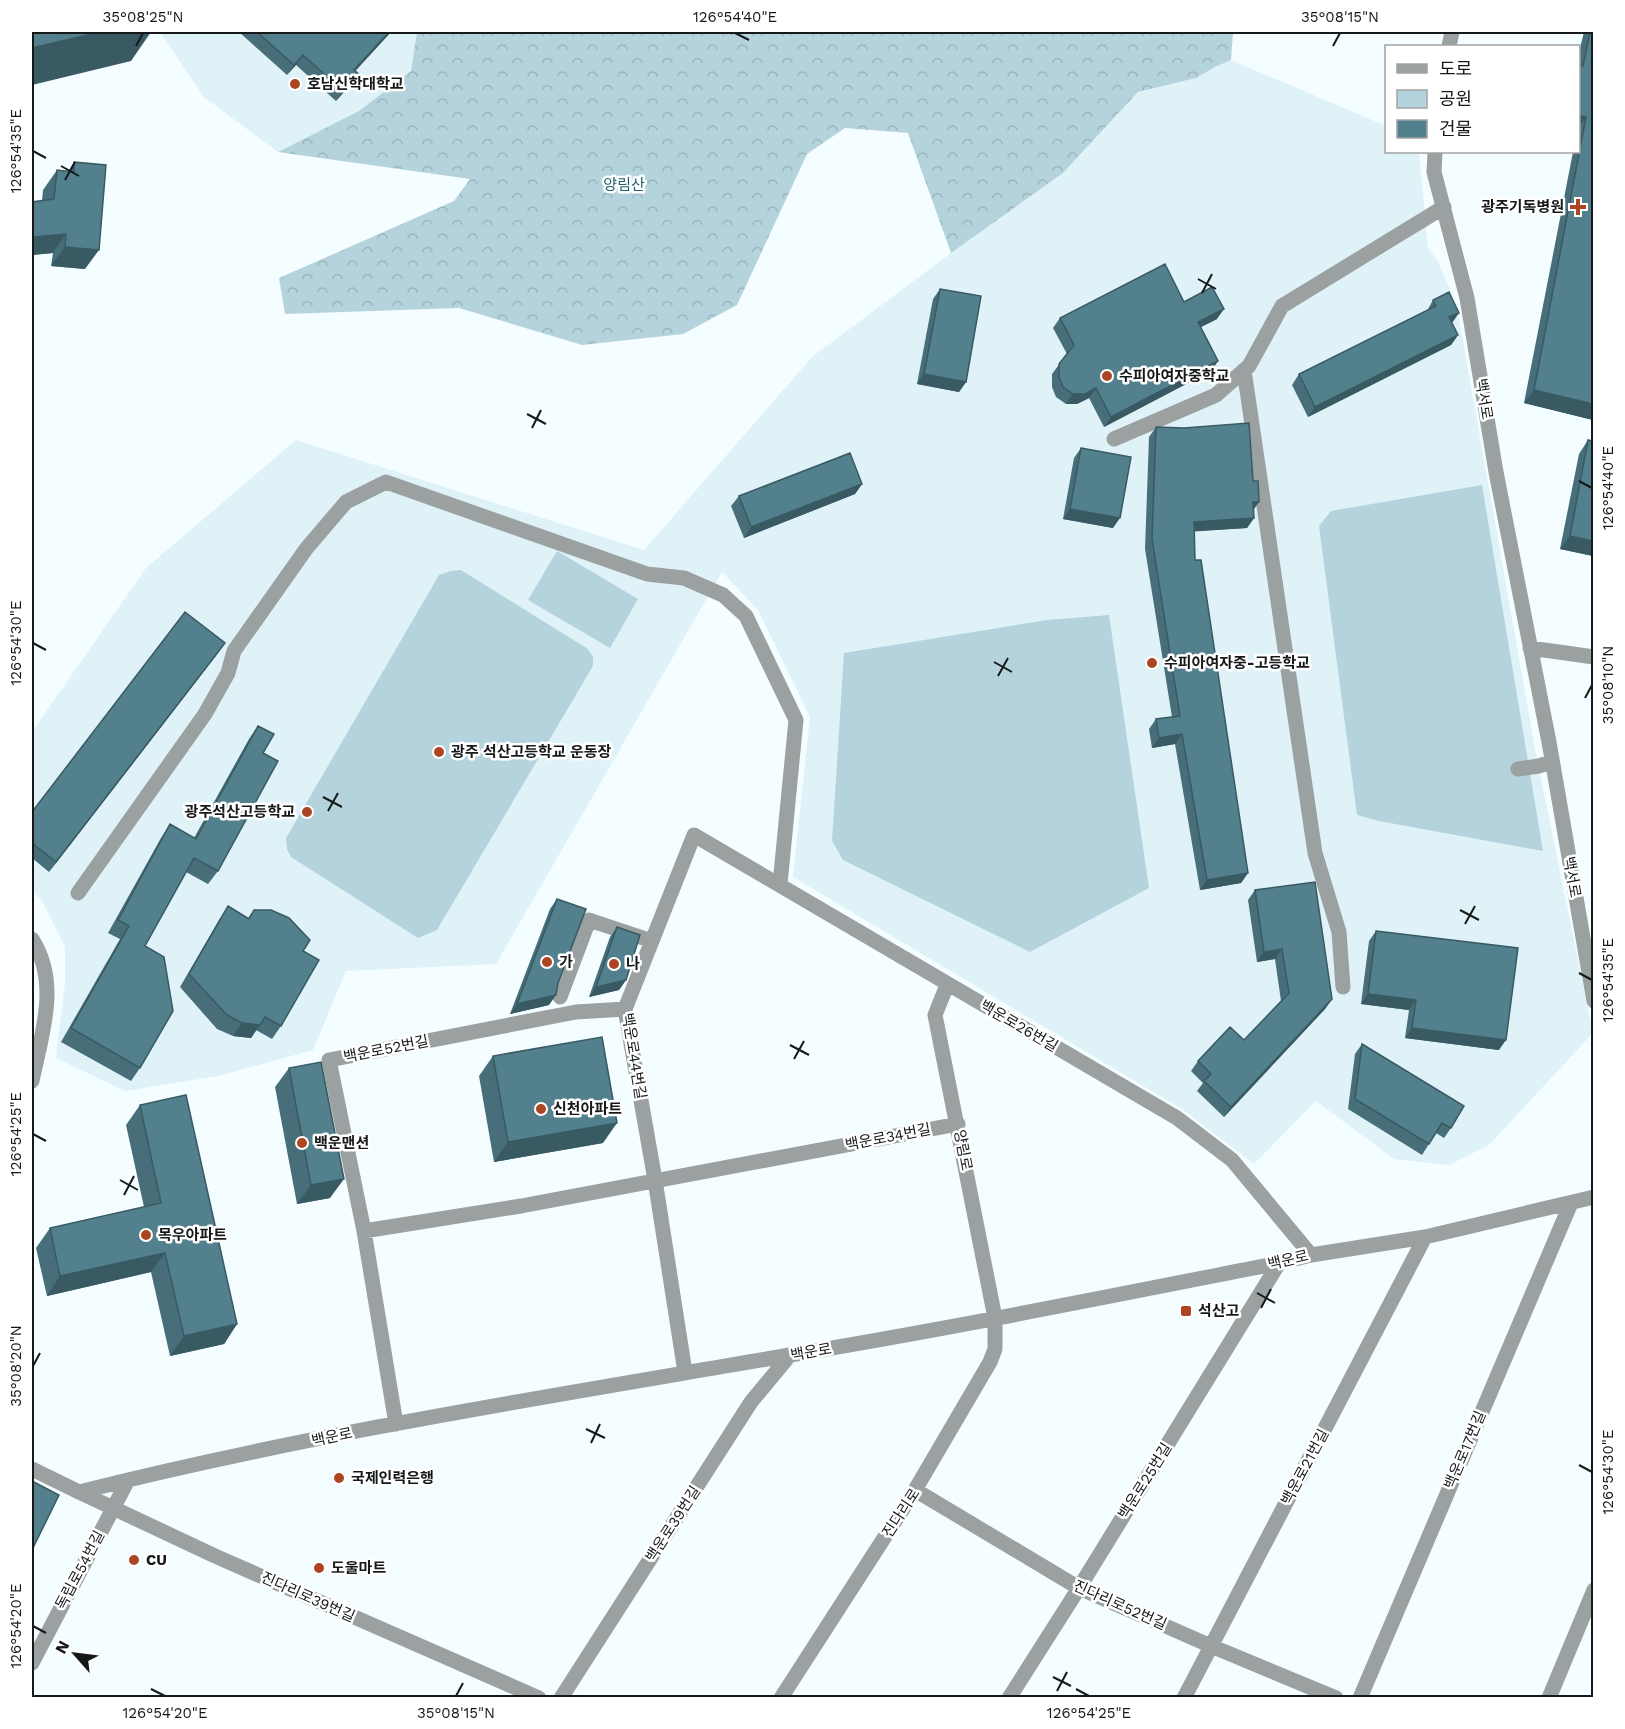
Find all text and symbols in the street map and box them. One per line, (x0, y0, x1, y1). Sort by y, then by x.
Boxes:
text: 35°08'25"N (103, 8, 184, 26)
text: 126°54'40"E (693, 8, 777, 26)
text: 35°08'15"N (1301, 8, 1379, 26)
legend (1385, 45, 1580, 153)
text: 도로 (1439, 58, 1472, 79)
place label: 호남신학대학교 (307, 75, 404, 93)
marker: 호남신학대학교 (288, 77, 302, 91)
text: 공원 (1439, 88, 1472, 109)
text: 126°54'35"E (7, 109, 25, 193)
text: 건물 (1439, 118, 1472, 139)
park label: 양림산 (603, 176, 645, 194)
place label: 광주기독병원 (1481, 198, 1564, 216)
marker: 광주기독병원 (1569, 198, 1587, 216)
place label: 수피아여자중학교 (1119, 367, 1230, 385)
marker: 수피아여자중학교 (1100, 369, 1114, 383)
street label: 백서로 (1472, 377, 1496, 421)
text: 126°54'40"E (1599, 446, 1617, 530)
text: 126°54'30"E (7, 601, 25, 685)
text: 35°08'10"N (1599, 646, 1617, 724)
place label: 수피아여자중-고등학교 (1164, 654, 1310, 672)
marker: 수피아여자중-고등학교 (1145, 656, 1159, 670)
place label: 광주 석산고등학교 운동장 (451, 743, 612, 761)
marker: 광주 석산고등학교 운동장 (432, 745, 446, 759)
place label: 광주석산고등학교 (185, 803, 295, 821)
marker: 광주석산고등학교 (300, 805, 314, 819)
street label: 백서로 (1560, 855, 1584, 899)
text: 126°54'35"E (1599, 938, 1617, 1022)
place label: 가 (559, 953, 573, 971)
marker: 가 (540, 955, 554, 969)
place label: 나 (626, 955, 640, 973)
marker: 나 (607, 957, 621, 971)
street label: 백운로26번길 (977, 996, 1061, 1056)
street label: 백운로44번길 (618, 1011, 650, 1101)
street label: 백운로52번길 (342, 1032, 430, 1066)
text: 126°54'25"E (7, 1092, 25, 1176)
place label: 신천아파트 (553, 1100, 622, 1118)
marker: 신천아파트 (534, 1102, 548, 1116)
street label: 백운로34번길 (844, 1120, 932, 1154)
street label: 양림로 (950, 1128, 976, 1172)
place label: 백운맨션 (314, 1134, 369, 1152)
marker: 백운맨션 (295, 1136, 309, 1150)
place label: 목우아파트 (158, 1226, 227, 1244)
marker: 목우아파트 (139, 1228, 153, 1242)
street label: 백운로 (1266, 1247, 1310, 1273)
place label: 석산고 (1198, 1302, 1240, 1320)
marker: 석산고 (1179, 1304, 1193, 1318)
text: 35°08'20"N (7, 1325, 25, 1407)
street label: 백운로 (789, 1340, 833, 1364)
street label: 백운로17번길 (1440, 1408, 1490, 1492)
street label: 백운로 (310, 1424, 354, 1450)
street label: 백운로21번길 (1277, 1426, 1333, 1508)
text: 126°54'30"E (1599, 1430, 1617, 1514)
street label: 백운로25번길 (1114, 1440, 1176, 1522)
place label: 국제인력은행 (351, 1469, 434, 1487)
marker: 국제인력은행 (332, 1471, 346, 1485)
street label: 백운로39번길 (642, 1483, 704, 1565)
street label: 진다리로 (878, 1485, 924, 1541)
street label: 독립로54번길 (52, 1527, 108, 1613)
place label: CU (146, 1551, 167, 1569)
marker: CU (127, 1553, 141, 1567)
place label: 도울마트 (331, 1559, 386, 1577)
marker: 도울마트 (312, 1561, 326, 1575)
street label: 진다리로39번길 (258, 1568, 358, 1626)
street label: 진다리로52번길 (1071, 1576, 1169, 1634)
text: 126°54'20"E (7, 1584, 25, 1668)
north arrow (45, 1624, 105, 1684)
text: N (51, 1637, 73, 1657)
text: 126°54'20"E (123, 1704, 207, 1722)
text: 35°08'15"N (417, 1704, 495, 1722)
text: 126°54'25"E (1047, 1704, 1131, 1722)

